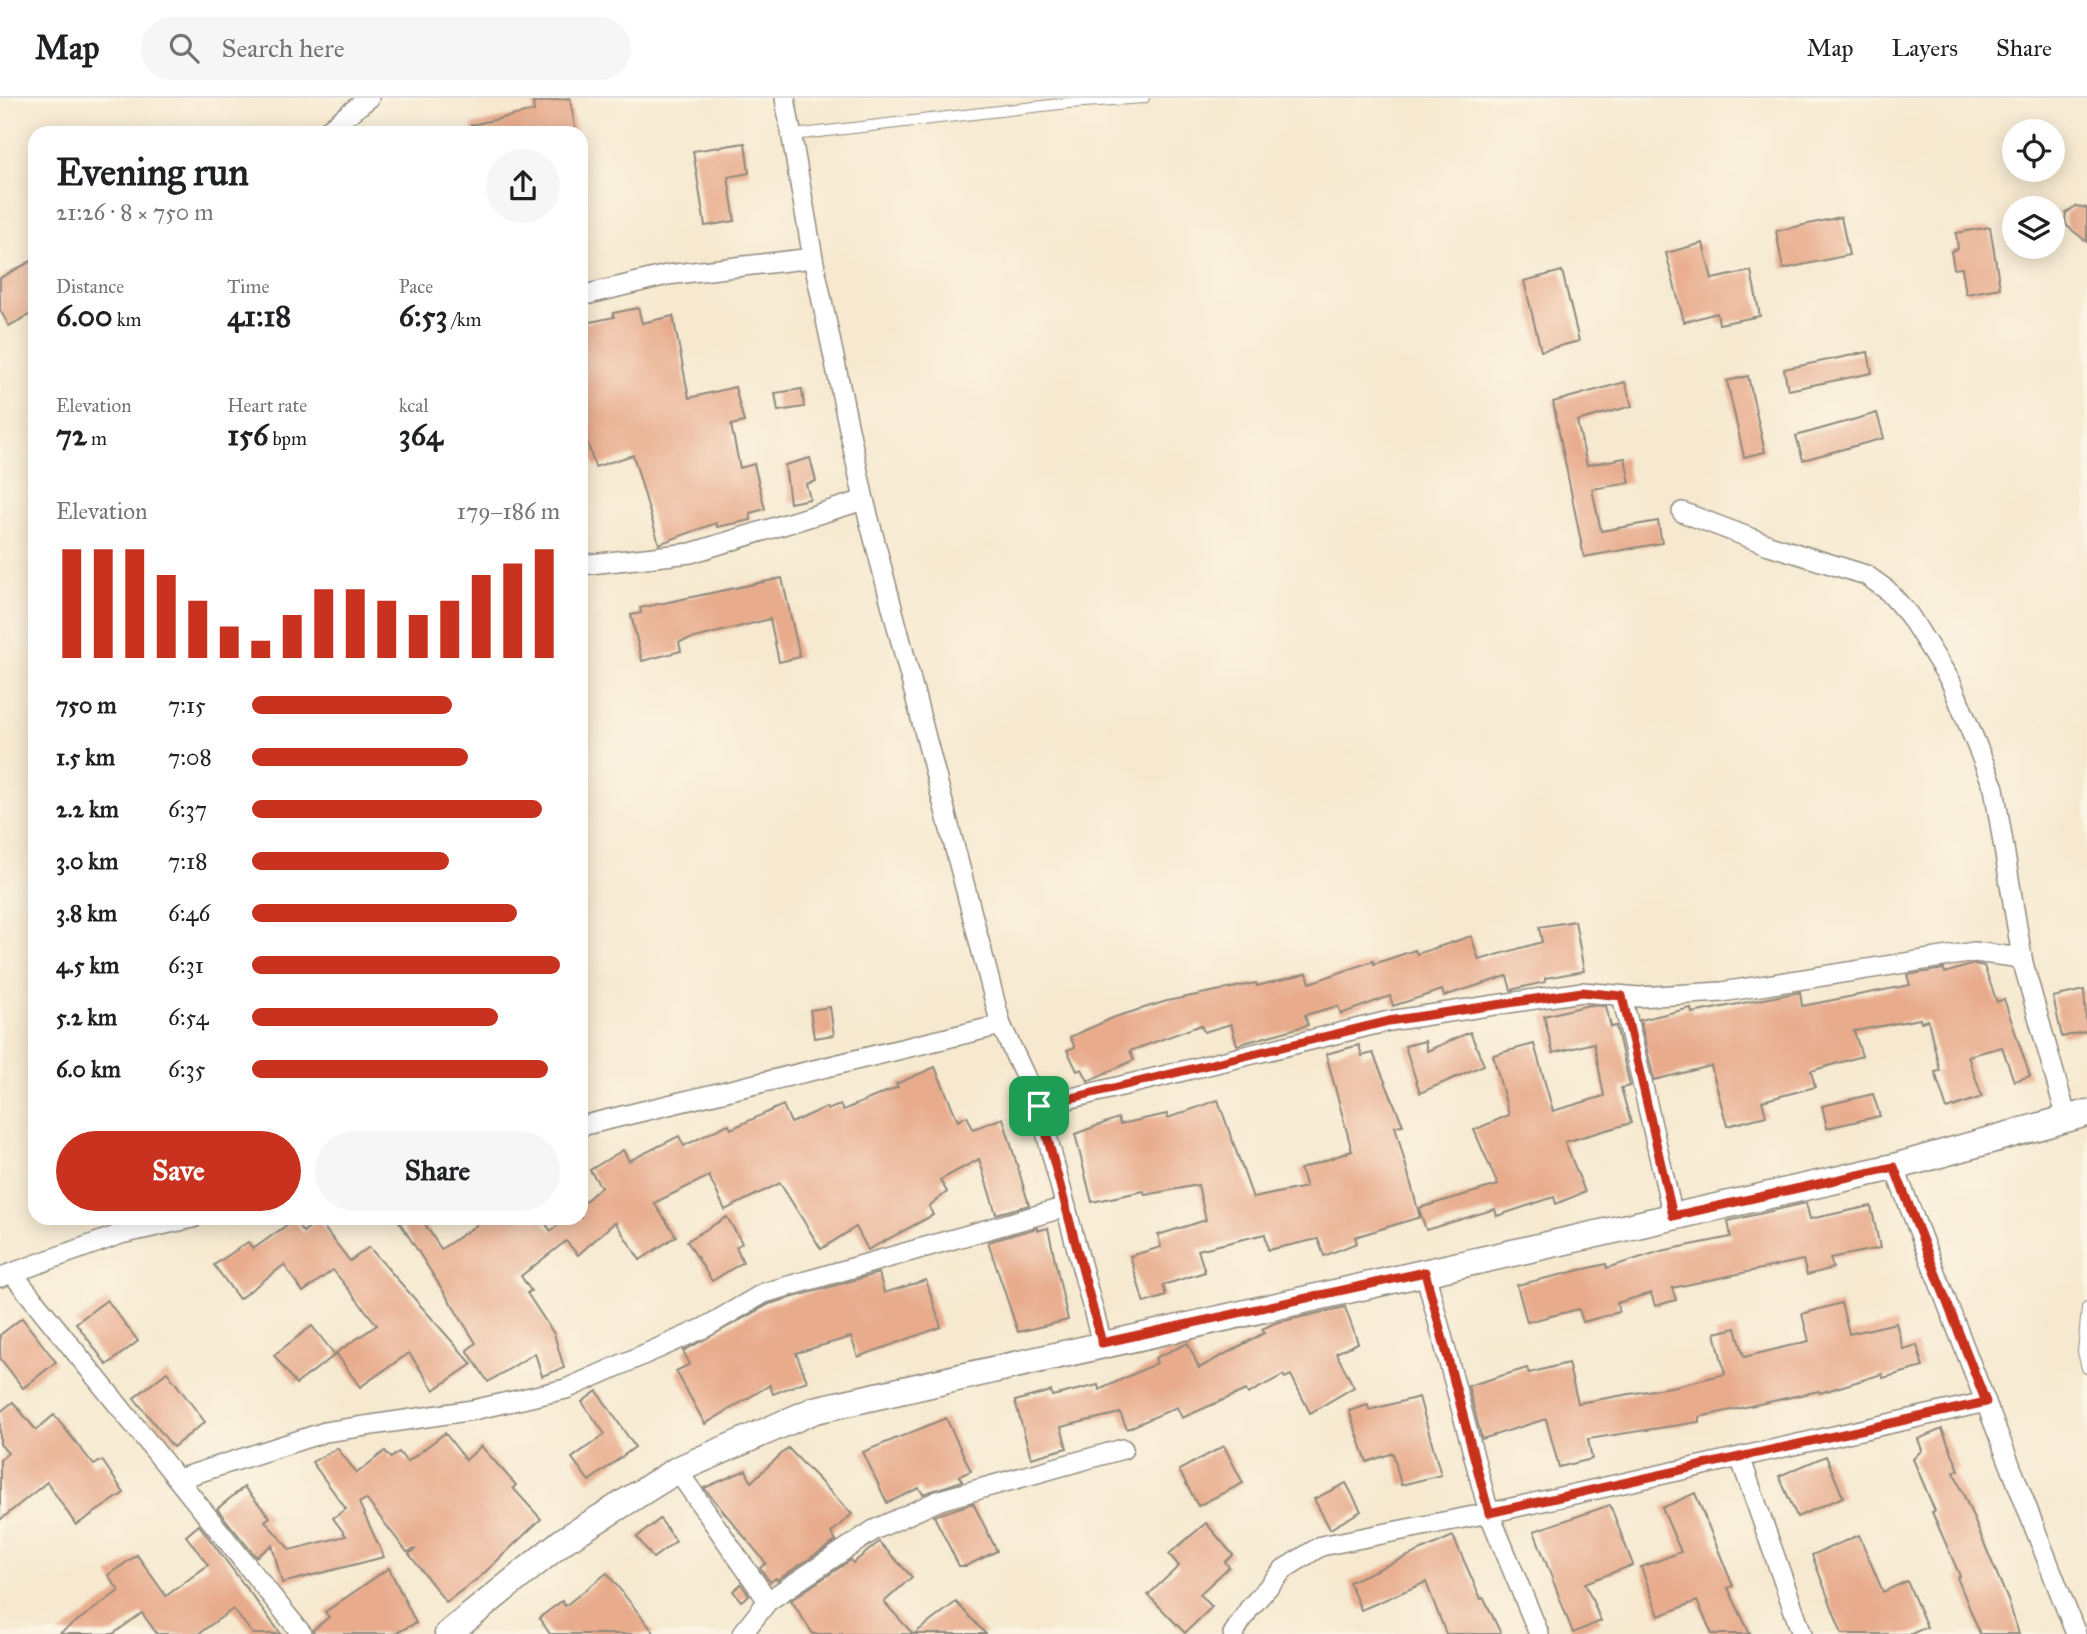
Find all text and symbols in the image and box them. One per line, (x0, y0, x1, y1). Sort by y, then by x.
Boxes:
search box (141, 17, 631, 80)
text: Map (35, 28, 99, 68)
icon: search (165, 29, 203, 67)
text: Search here (221, 32, 345, 64)
text: Map (1807, 33, 1854, 63)
text: Layers (1892, 33, 1958, 63)
text: Share (1996, 33, 2052, 63)
map controls (2002, 119, 2065, 259)
button: locate (2002, 119, 2065, 182)
text: Evening run (56, 149, 249, 195)
button: share (486, 149, 560, 223)
button: layers (2002, 196, 2065, 259)
text: 21:26 · 8 × 750 m (56, 198, 214, 226)
text: Distance (56, 275, 124, 298)
text: Time (227, 275, 269, 298)
text: Pace (399, 275, 433, 298)
text: 6.00 (56, 298, 113, 334)
text: 41:18 (227, 298, 291, 334)
text: 6:53 (399, 298, 448, 334)
text: km (113, 308, 141, 331)
text: /km (448, 308, 482, 331)
text: Elevation (56, 394, 131, 417)
text: Heart rate (227, 394, 307, 417)
text: kcal (399, 394, 429, 417)
text: 72 (56, 417, 87, 453)
text: 156 (227, 417, 268, 453)
text: 364 (399, 417, 443, 453)
text: m (87, 427, 107, 450)
text: bpm (268, 427, 307, 450)
text: Elevation (56, 497, 147, 525)
text: 179–186 m (457, 497, 560, 525)
text: 750 m (56, 691, 117, 719)
text: 7:15 (168, 691, 206, 719)
text: 1.5 km (56, 743, 115, 771)
text: 7:08 (168, 743, 212, 771)
text: 2.2 km (56, 795, 119, 823)
text: 6:37 (168, 795, 207, 823)
text: 3.0 km (56, 847, 118, 875)
text: 7:18 (168, 847, 207, 875)
text: 3.8 km (56, 899, 117, 927)
text: 6:46 (168, 899, 210, 927)
text: 4.5 km (56, 951, 119, 979)
text: 6:31 (168, 951, 204, 979)
text: 5.2 km (56, 1003, 117, 1031)
text: 6:54 (168, 1003, 209, 1031)
text: 6.0 km (56, 1055, 121, 1083)
text: 6:35 (168, 1055, 205, 1083)
pin (1009, 1076, 1069, 1136)
icon: arrive (1020, 1087, 1058, 1125)
button: Save (56, 1131, 301, 1211)
button: Share (315, 1131, 560, 1211)

